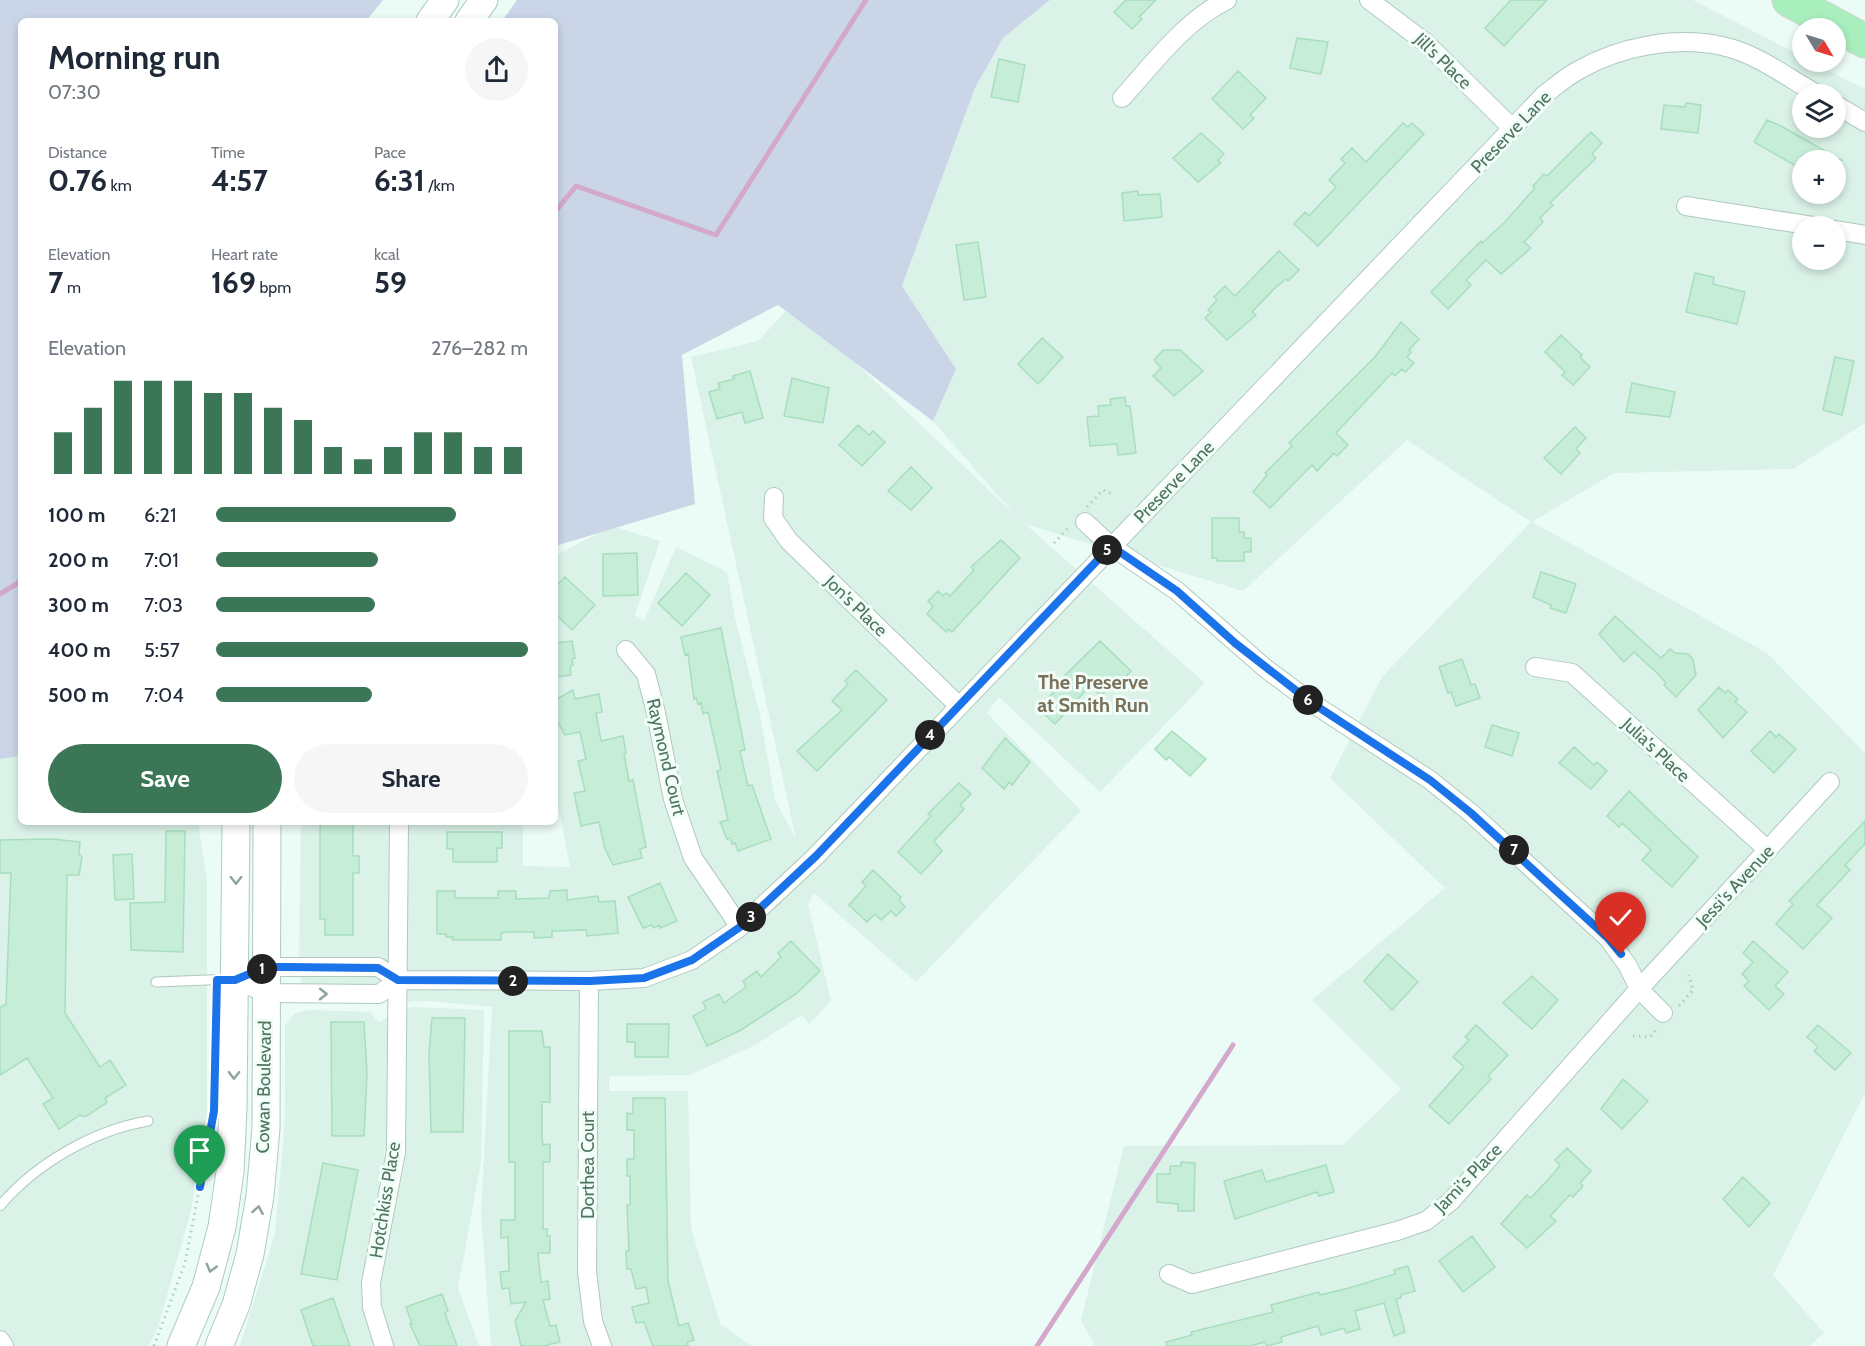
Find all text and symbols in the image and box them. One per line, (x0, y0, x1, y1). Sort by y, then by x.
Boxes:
north arrow (1792, 18, 1846, 72)
map controls (1792, 18, 1846, 270)
street label: Jill's Place (1409, 28, 1476, 94)
text: Morning run (48, 37, 220, 77)
button: share (465, 38, 528, 101)
text: 07:30 (48, 80, 101, 104)
button: layers (1792, 84, 1846, 138)
street label: Preserve Lane (1466, 86, 1556, 178)
text: Distance (48, 143, 107, 162)
text: Time (211, 143, 245, 162)
text: Pace (374, 143, 406, 162)
button: + (1792, 150, 1846, 204)
text: 0.76 (48, 162, 107, 199)
text: 4:57 (211, 162, 268, 199)
text: 6:31 (374, 162, 425, 199)
text: km (107, 176, 132, 195)
text: /km (425, 176, 455, 195)
button: − (1792, 216, 1846, 270)
text: Elevation (48, 245, 111, 264)
text: Heart rate (211, 245, 278, 264)
text: kcal (374, 245, 400, 264)
text: 7 (48, 264, 63, 301)
text: 169 (211, 264, 256, 301)
text: 59 (374, 264, 407, 301)
text: m (63, 278, 81, 297)
text: bpm (256, 278, 291, 297)
text: Elevation (48, 336, 126, 360)
text: 276–282 m (431, 336, 528, 360)
street label: Preserve Lane (1129, 436, 1219, 528)
text: 100 m (48, 503, 106, 527)
text: 6:21 (144, 503, 177, 527)
pin: 5 (1092, 535, 1122, 565)
text: 5 (1103, 540, 1111, 559)
text: 200 m (48, 548, 109, 572)
text: 7:01 (144, 548, 179, 572)
street label: Jon's Place (819, 570, 892, 641)
text: 300 m (48, 593, 109, 617)
text: 7:03 (144, 593, 183, 617)
text: 400 m (48, 638, 111, 662)
text: 5:57 (144, 638, 180, 662)
district label: The Preserve at Smith Run (1037, 670, 1149, 717)
text: 500 m (48, 683, 109, 707)
text: 7:04 (144, 683, 184, 707)
pin: 6 (1293, 685, 1323, 715)
text: 6 (1304, 690, 1313, 709)
street label: Raymond Court (642, 696, 690, 818)
street label: Julia's Place (1617, 712, 1695, 787)
pin: 4 (915, 720, 945, 750)
text: 4 (925, 725, 935, 744)
button: Save (48, 744, 282, 813)
button: Share (294, 744, 528, 813)
pin: 7 (1499, 835, 1529, 865)
text: 7 (1510, 840, 1518, 859)
street label: Jessi's Avenue (1691, 840, 1779, 932)
one-way arrow (229, 876, 242, 885)
pin (1595, 892, 1646, 954)
icon: check (1604, 901, 1637, 934)
pin: 3 (736, 902, 766, 932)
text: 3 (747, 907, 755, 926)
pin: 1 (247, 954, 277, 984)
text: 1 (259, 959, 265, 978)
pin: 2 (498, 966, 528, 996)
text: 2 (509, 971, 517, 990)
one-way arrow (319, 988, 328, 1000)
street label: Cowan Boulevard (252, 1021, 276, 1153)
one-way arrow (228, 1071, 240, 1080)
street label: Dorthea Court (577, 1111, 599, 1219)
pin (174, 1125, 225, 1187)
icon: arrive (183, 1134, 216, 1167)
street label: Jami's Place (1429, 1139, 1506, 1218)
street label: Hotchkiss Place (365, 1140, 405, 1260)
one-way arrow (251, 1205, 264, 1215)
one-way arrow (206, 1263, 218, 1273)

